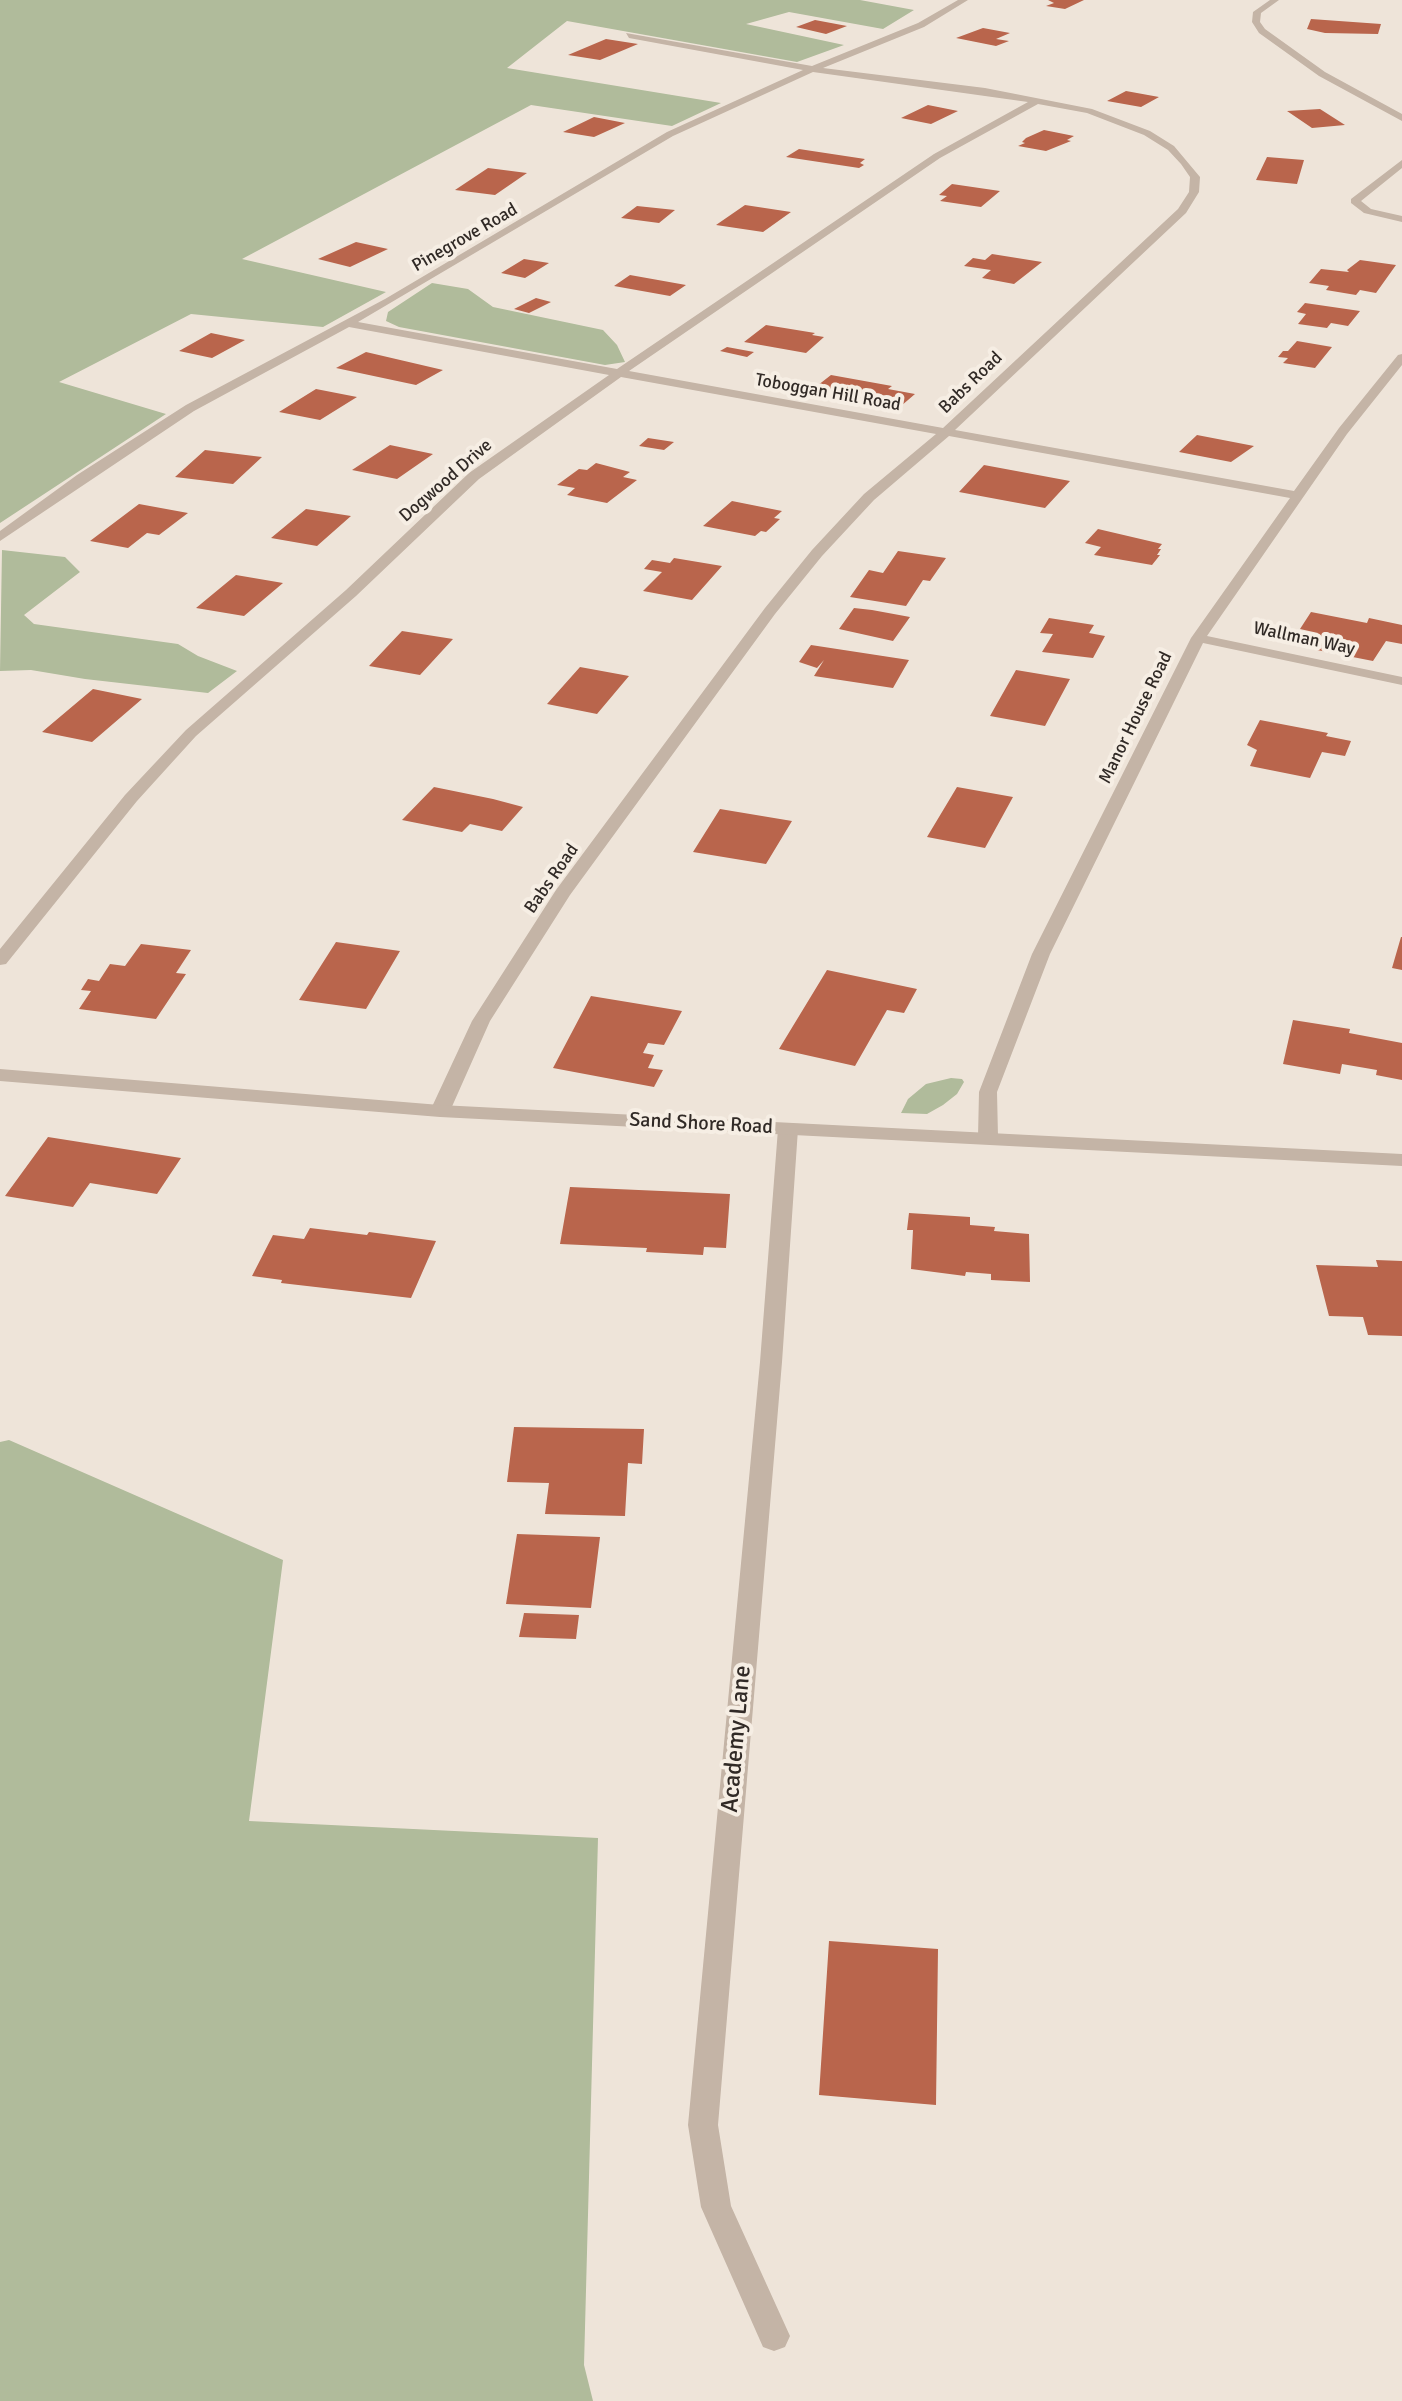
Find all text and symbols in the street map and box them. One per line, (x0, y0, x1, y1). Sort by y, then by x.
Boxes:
street label: Pinegrove Road (408, 199, 522, 277)
street label: Babs Road (935, 347, 1007, 419)
street label: Toboggan Hill Road (754, 370, 902, 416)
street label: Dogwood Drive (395, 435, 497, 527)
street label: Wallman Way (1251, 618, 1357, 660)
street label: Manor House Road (1095, 648, 1177, 788)
street label: Babs Road (520, 840, 584, 918)
street label: Sand Shore Road (629, 1108, 773, 1140)
street label: Academy Lane (716, 1664, 758, 1814)

